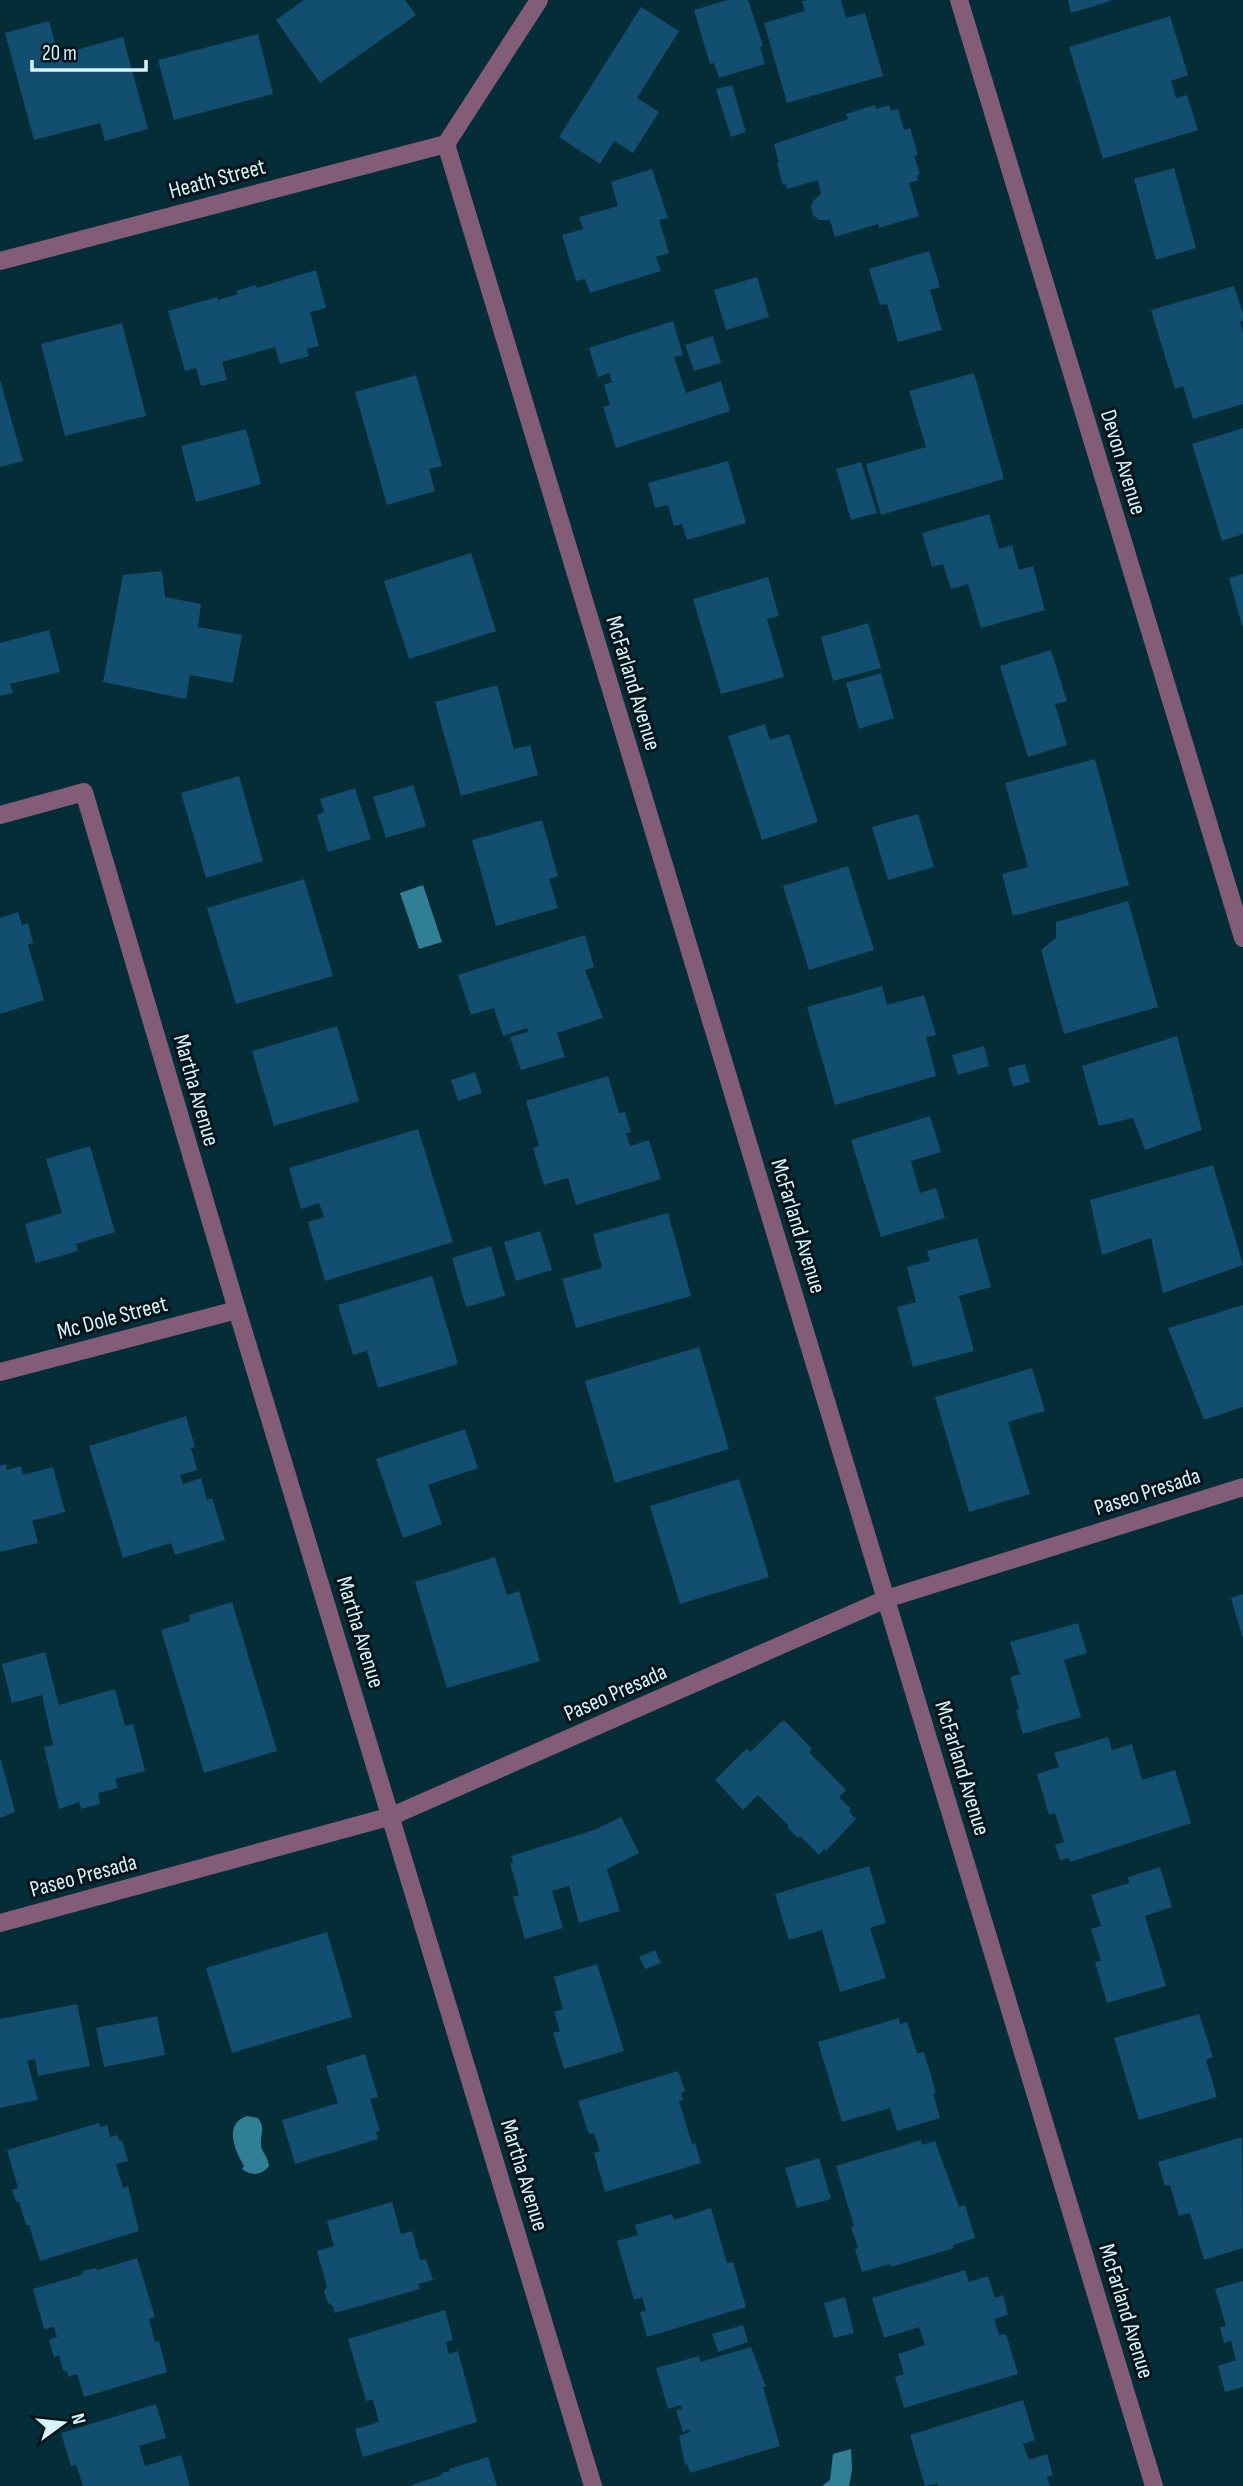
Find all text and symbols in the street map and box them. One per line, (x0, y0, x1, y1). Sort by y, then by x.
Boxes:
scale bar (32, 28, 145, 72)
text: 20 m (42, 41, 77, 66)
street label: Heath Street (166, 153, 269, 205)
street label: Devon Avenue (1094, 406, 1152, 518)
street label: McFarland Avenue (599, 613, 667, 754)
street label: Martha Avenue (167, 1031, 225, 1149)
street label: McFarland Avenue (764, 1156, 832, 1297)
street label: Mc Dole Street (54, 1290, 171, 1346)
street label: Paseo Presada (1091, 1462, 1204, 1522)
street label: Martha Avenue (330, 1573, 390, 1691)
street label: Paseo Presada (560, 1658, 671, 1728)
street label: McFarland Avenue (928, 1698, 996, 1839)
street label: Paseo Presada (27, 1848, 140, 1904)
street label: Martha Avenue (494, 2116, 554, 2234)
street label: McFarland Avenue (1092, 2241, 1160, 2382)
north arrow (28, 2388, 98, 2458)
text: N (66, 2411, 90, 2427)

